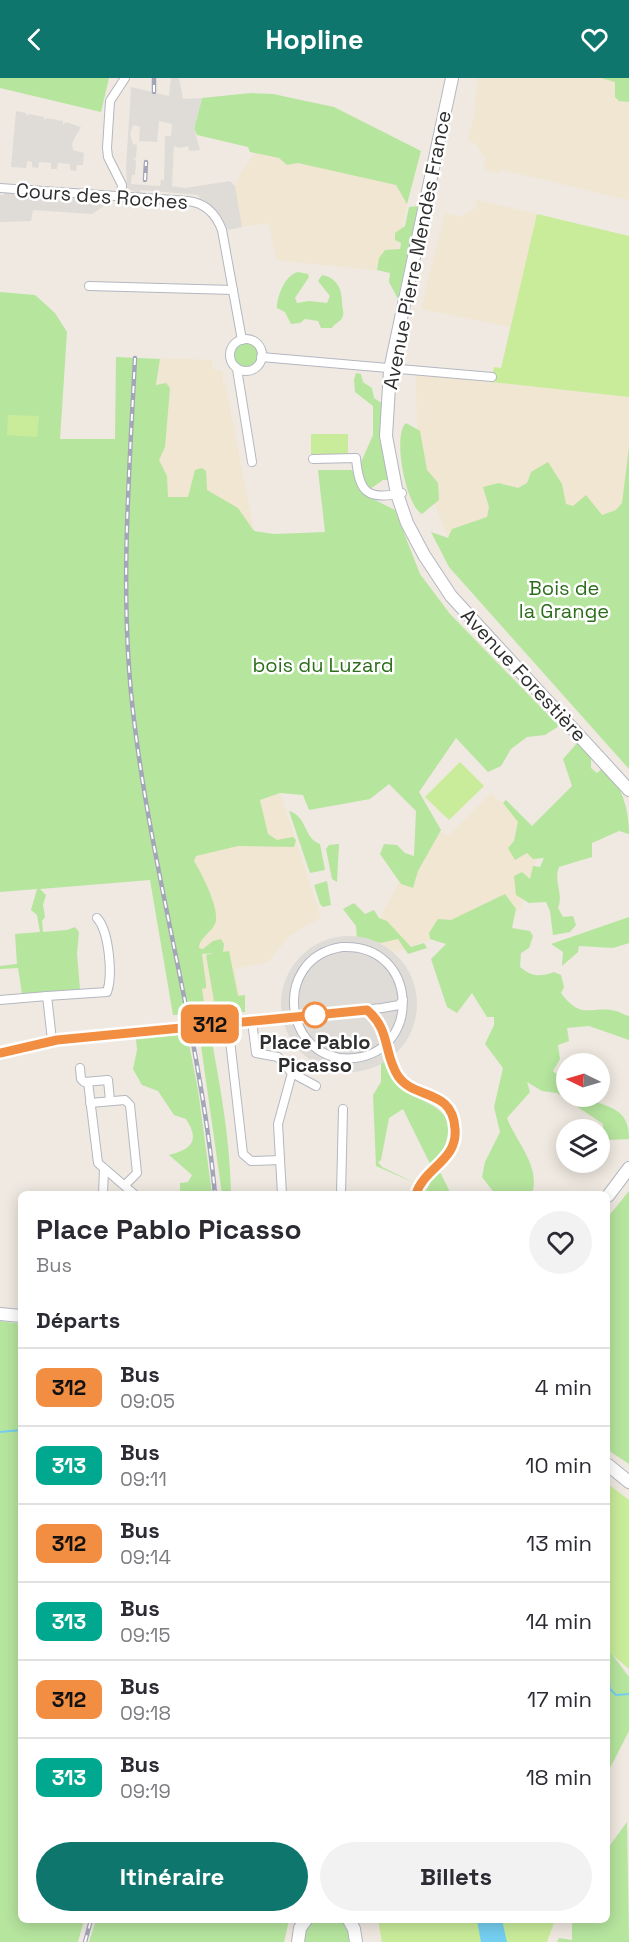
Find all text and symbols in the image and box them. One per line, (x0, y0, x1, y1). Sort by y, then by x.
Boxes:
text: Hopline (265, 22, 364, 57)
icon: back (18, 23, 51, 56)
icon: heart (578, 23, 611, 56)
street label: Avenue Pierre Mendès France (377, 108, 457, 392)
street label: Cours des Roches (15, 177, 189, 215)
park label: Bois de la Grange (519, 575, 609, 624)
street label: Avenue Forestière (455, 603, 593, 747)
park label: bois du Luzard (252, 652, 394, 678)
marker: Place Pablo Picasso (302, 1002, 328, 1028)
line badge: 312 (176, 1004, 244, 1044)
text: 312 (193, 1011, 227, 1038)
place label: Place Pablo Picasso (260, 1029, 370, 1078)
north arrow (556, 1053, 610, 1107)
map controls (556, 1053, 610, 1173)
button: layers (556, 1119, 610, 1173)
text: Place Pablo Picasso (36, 1211, 302, 1247)
button: heart (529, 1211, 592, 1274)
text: Bus (36, 1252, 72, 1278)
text: Départs (36, 1306, 120, 1334)
text: Bus (120, 1360, 160, 1388)
text: 4 min (535, 1373, 592, 1401)
text: 312 (52, 1374, 86, 1401)
text: 09:05 (120, 1388, 175, 1414)
text: Bus (120, 1438, 160, 1466)
text: 10 min (525, 1451, 592, 1479)
text: 313 (52, 1452, 86, 1479)
text: 09:11 (120, 1466, 167, 1492)
text: Bus (120, 1516, 160, 1544)
text: 13 min (526, 1529, 592, 1557)
text: 312 (52, 1530, 86, 1557)
text: 09:14 (120, 1544, 171, 1570)
text: Bus (120, 1594, 160, 1622)
text: 14 min (526, 1607, 592, 1635)
text: 313 (52, 1608, 86, 1635)
text: 09:15 (120, 1622, 170, 1648)
text: Bus (120, 1672, 160, 1700)
text: 17 min (527, 1685, 592, 1713)
text: 312 (52, 1686, 86, 1713)
text: 09:18 (120, 1700, 171, 1726)
text: Bus (120, 1750, 160, 1778)
text: 18 min (526, 1763, 592, 1791)
text: 313 (52, 1764, 86, 1791)
text: 09:19 (120, 1778, 171, 1804)
button: Itinéraire (36, 1842, 308, 1911)
button: Billets (320, 1842, 592, 1911)

